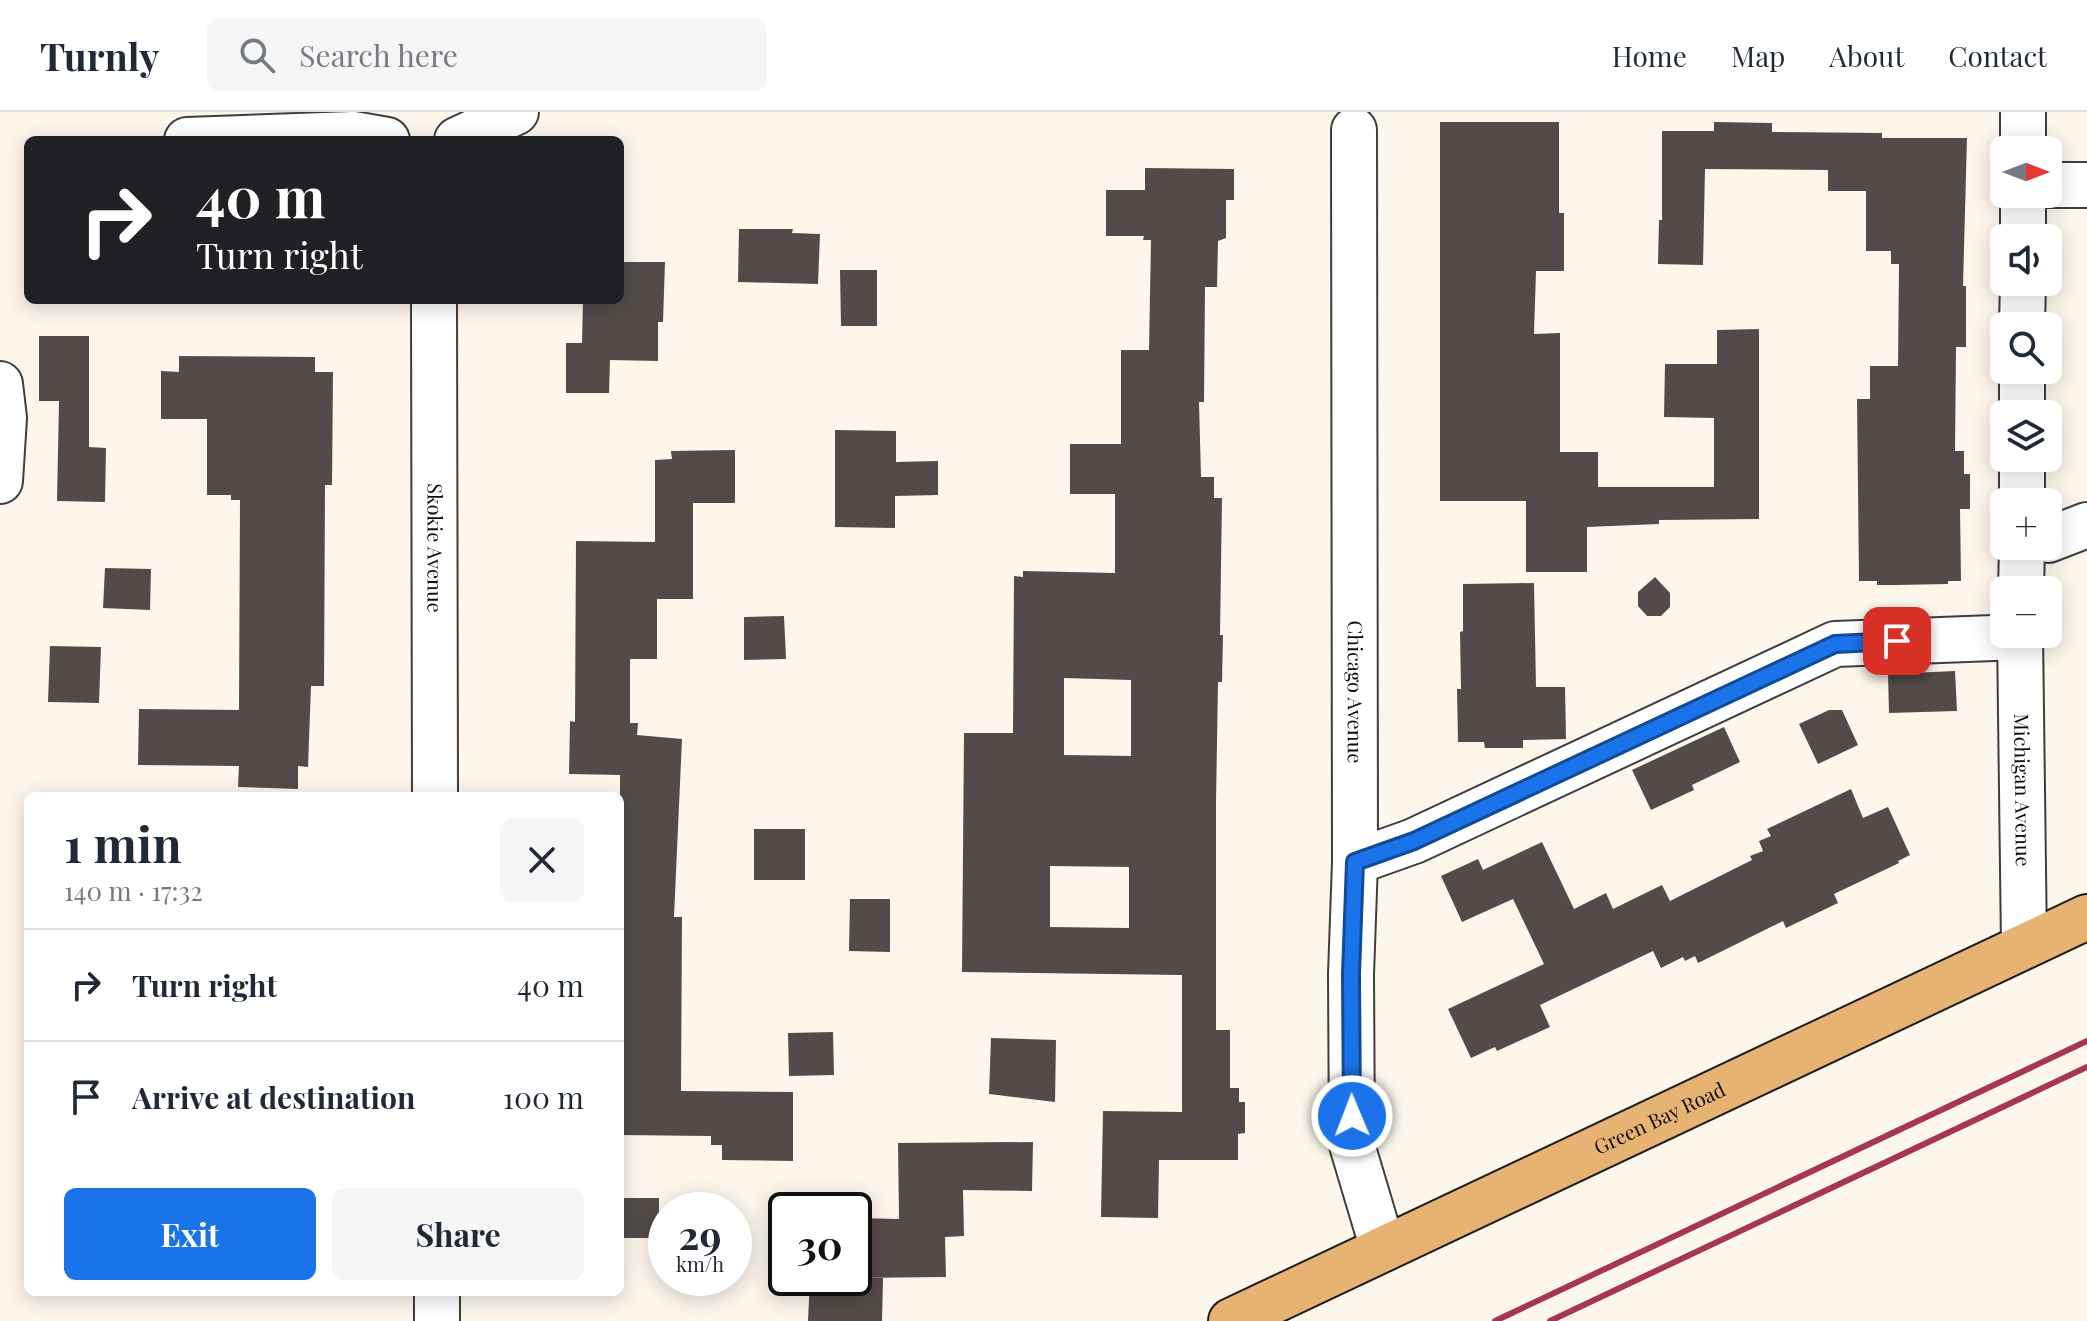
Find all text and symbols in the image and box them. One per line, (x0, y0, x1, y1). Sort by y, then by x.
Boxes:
search box (207, 19, 767, 91)
text: Turnly (40, 30, 159, 81)
icon: search (235, 33, 279, 77)
text: Search here (299, 35, 458, 75)
text: Home (1612, 37, 1687, 74)
text: Map (1731, 37, 1785, 74)
text: About (1829, 37, 1904, 74)
text: Contact (1948, 37, 2047, 74)
north arrow (1990, 136, 2062, 208)
map controls (1990, 136, 2062, 648)
text: 40 m (196, 158, 325, 233)
icon: right (64, 168, 168, 272)
button: sound (1990, 224, 2062, 296)
text: Turn right (196, 230, 363, 278)
button: search (1990, 312, 2062, 384)
button: layers (1990, 400, 2062, 472)
street label: Skokie Avenue (422, 483, 450, 613)
button: + (1990, 488, 2062, 560)
button: − (1990, 576, 2062, 648)
pin (1863, 607, 1931, 675)
icon: arrive (1875, 619, 1919, 663)
street label: Chicago Avenue (1343, 621, 1370, 763)
street label: Michigan Avenue (2009, 713, 2038, 867)
text: 1 min (64, 811, 182, 875)
button: close (500, 818, 584, 902)
text: 140 m · 17:32 (64, 873, 203, 908)
icon: right (64, 963, 108, 1007)
text: Turn right (132, 965, 277, 1005)
text: 40 m (517, 965, 584, 1005)
position arrow (1310, 1074, 1394, 1158)
icon: arrive (64, 1075, 108, 1119)
street label: Green Bay Road (1589, 1075, 1729, 1160)
text: Arrive at destination (132, 1077, 415, 1117)
text: 100 m (503, 1077, 584, 1117)
button: Exit (64, 1188, 316, 1280)
button: Share (332, 1188, 584, 1280)
speed limit sign: 30 (768, 1192, 872, 1296)
text: 29 (678, 1207, 722, 1260)
text: km/h (676, 1250, 724, 1277)

